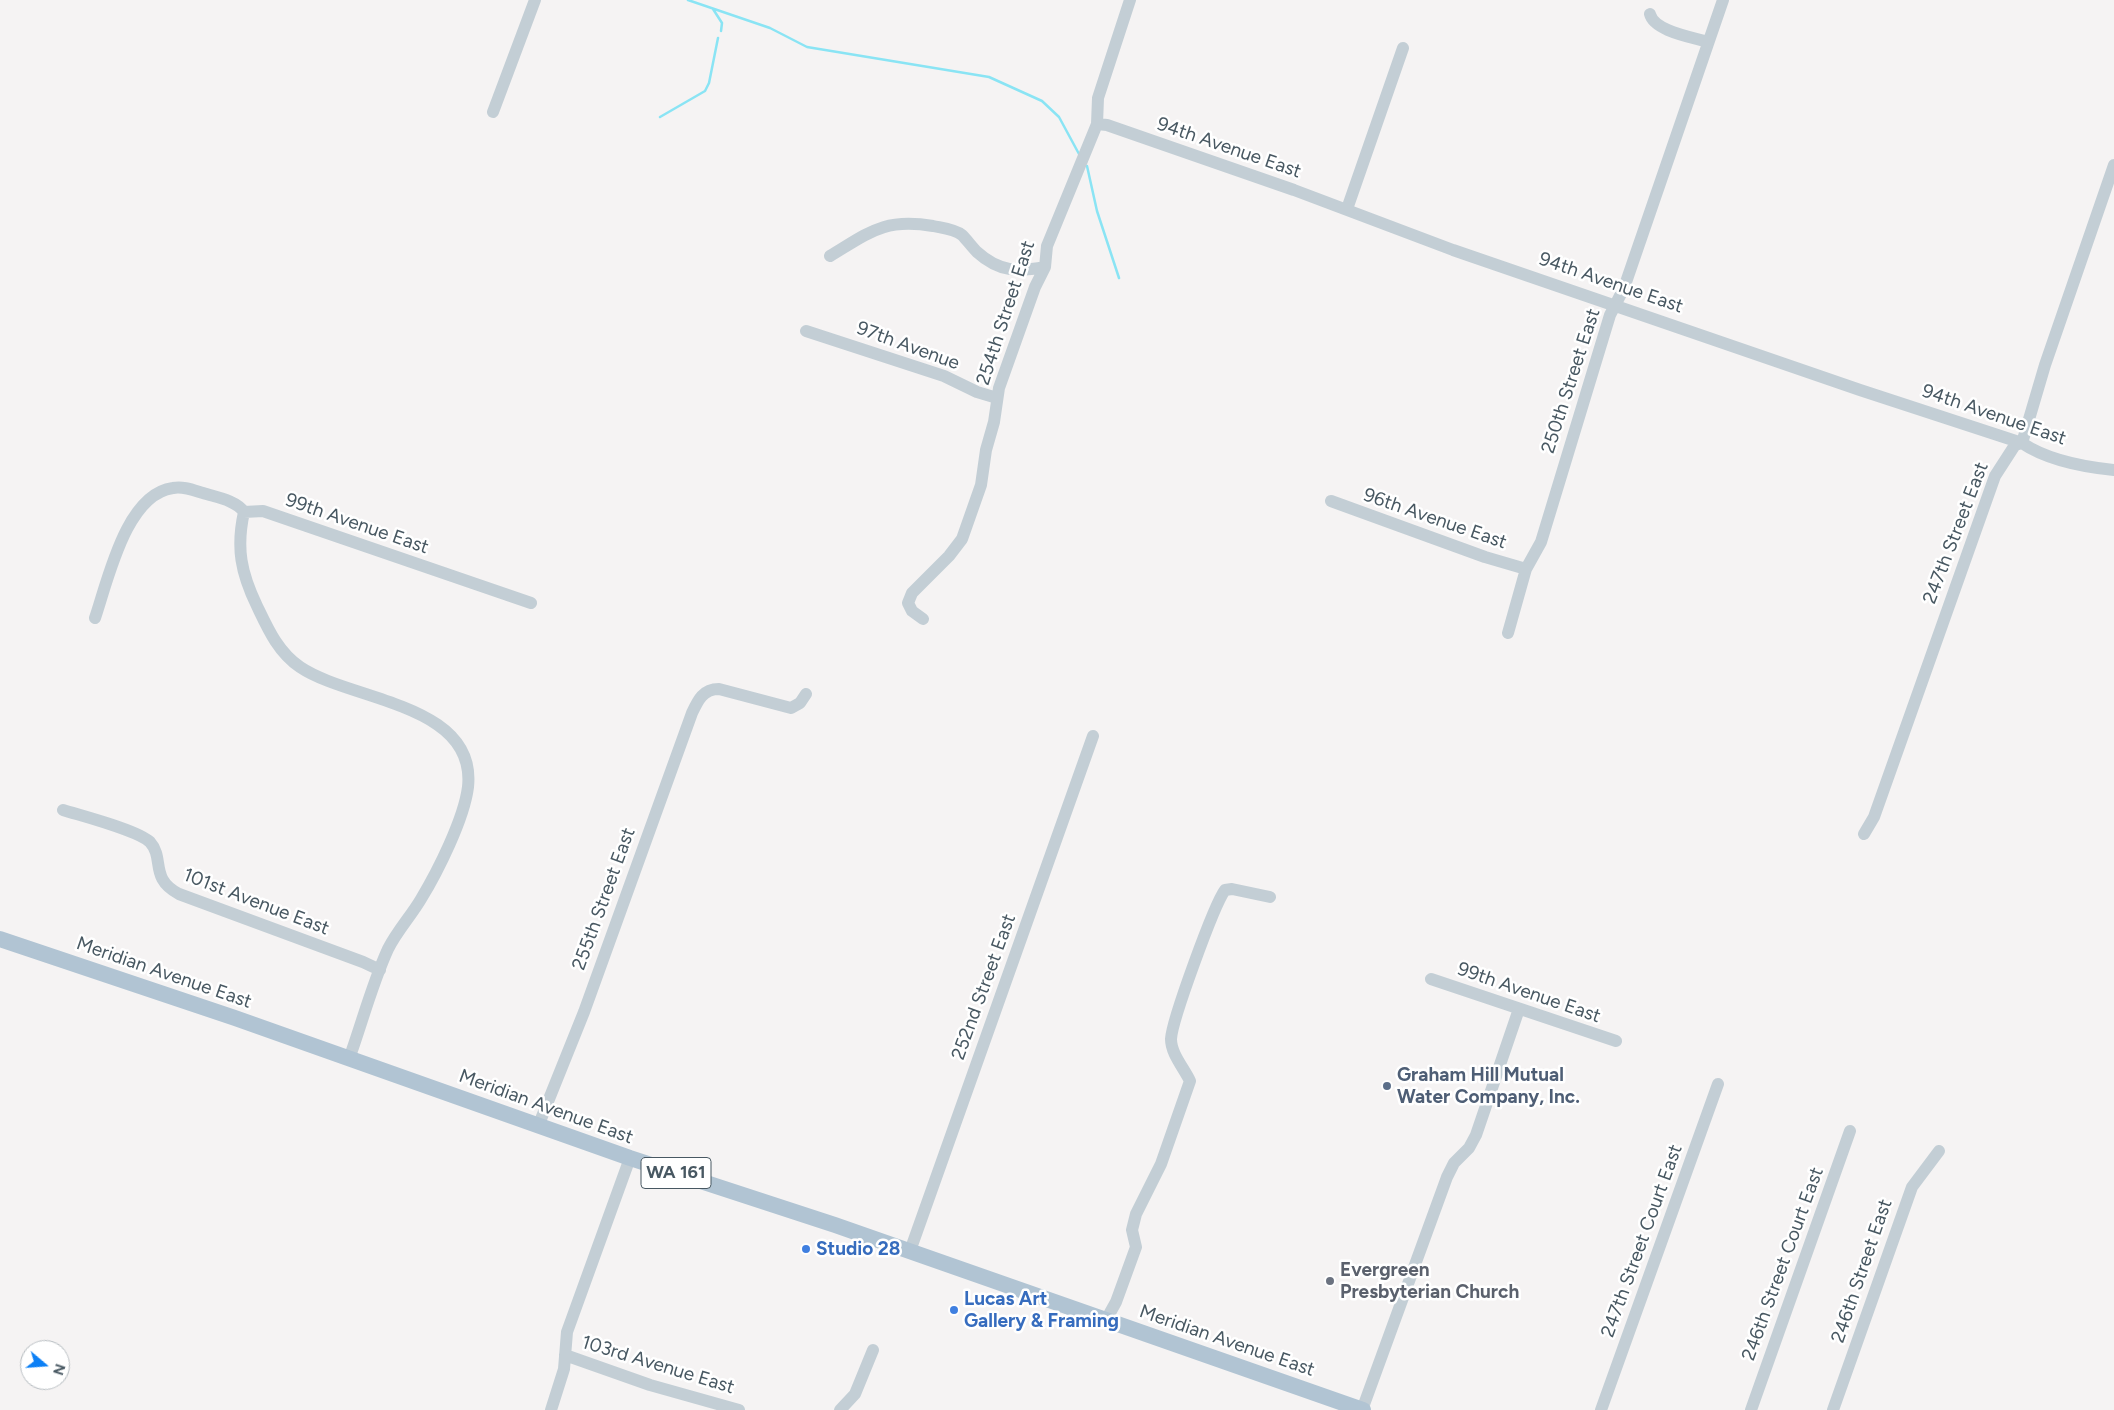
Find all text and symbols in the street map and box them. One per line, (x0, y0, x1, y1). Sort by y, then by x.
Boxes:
street label: 94th Avenue East (1154, 113, 1304, 183)
street label: 254th Street East (972, 238, 1040, 388)
street label: 94th Avenue East (1536, 248, 1686, 318)
street label: 250th Street East (1537, 306, 1605, 456)
street label: 97th Avenue (854, 317, 962, 375)
street label: 94th Avenue East (1919, 380, 2069, 450)
street label: 247th Street East (1918, 459, 1994, 607)
street label: 96th Avenue East (1360, 484, 1510, 554)
street label: 99th Avenue East (282, 489, 432, 559)
street label: 255th Street East (568, 825, 640, 973)
street label: 101st Avenue East (180, 864, 332, 940)
street label: 252nd Street East (947, 911, 1021, 1063)
street label: Meridian Avenue East (73, 932, 255, 1014)
street label: 99th Avenue East (1454, 958, 1604, 1028)
place label: Graham Hill Mutual Water Company, Inc. (1397, 1064, 1580, 1108)
street label: Meridian Avenue East (456, 1065, 636, 1149)
marker: Graham Hill Mutual Water Company, Inc. (1381, 1080, 1393, 1092)
street label: 247th Street Court East (1596, 1141, 1688, 1341)
road number: WA 161 (641, 1158, 711, 1188)
street label: 246th Street Court East (1737, 1164, 1829, 1364)
street label: 246th Street East (1827, 1196, 1897, 1346)
place label: Studio 28 (816, 1238, 900, 1260)
marker: Studio 28 (800, 1243, 812, 1255)
place label: Evergreen Presbyterian Church (1340, 1259, 1519, 1303)
marker: Evergreen Presbyterian Church (1324, 1275, 1336, 1287)
place label: Lucas Art Gallery & Framing (964, 1288, 1119, 1332)
street label: Meridian Avenue East (1136, 1300, 1318, 1382)
marker: Lucas Art Gallery & Framing (948, 1304, 960, 1316)
street label: 103rd Avenue East (579, 1331, 737, 1399)
north arrow (20, 1340, 70, 1390)
text: N (49, 1362, 69, 1377)

